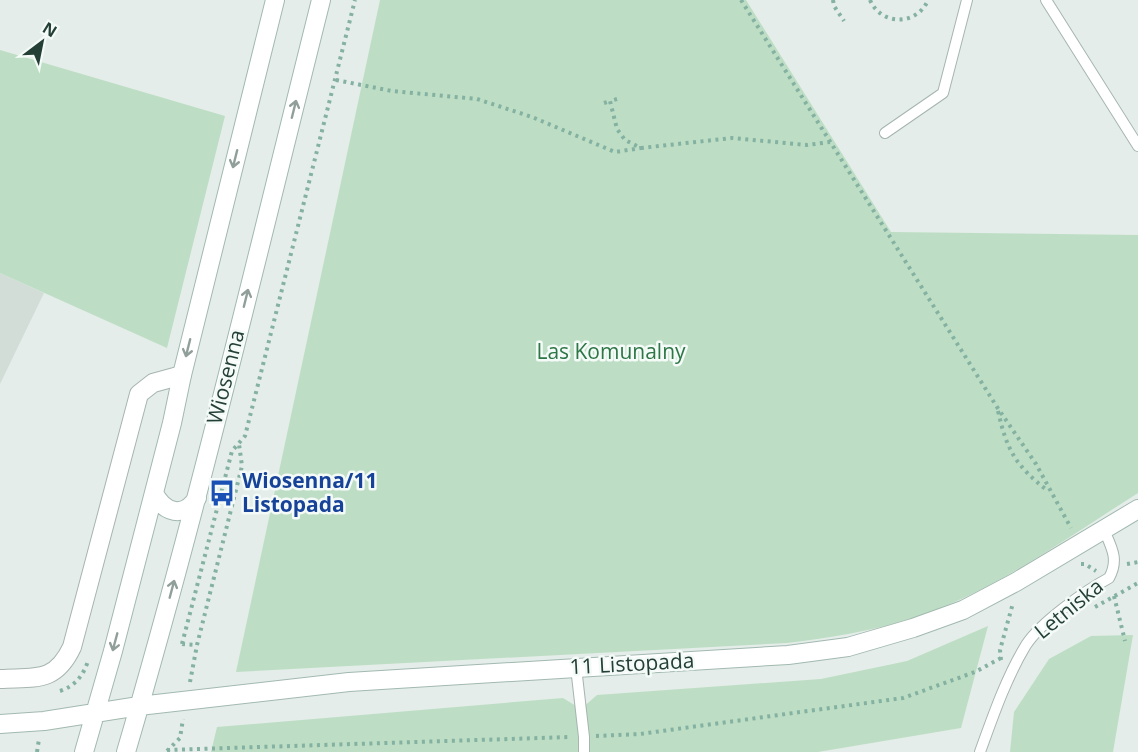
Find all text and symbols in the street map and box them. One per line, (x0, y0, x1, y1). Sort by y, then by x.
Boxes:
north arrow (12, 12, 72, 72)
text: N (39, 17, 61, 42)
one-way arrow (288, 100, 300, 119)
one-way arrow (229, 149, 241, 168)
one-way arrow (240, 289, 252, 308)
street label: Wiosenna (200, 327, 250, 427)
park label: Las Komunalny (536, 337, 686, 365)
one-way arrow (182, 338, 194, 357)
place label: Wiosenna/11 Listopada (242, 466, 378, 518)
bus stop icon: Wiosenna/11 Listopada (207, 478, 237, 508)
street label: Letniska (1028, 572, 1109, 645)
one-way arrow (167, 580, 179, 599)
one-way arrow (109, 632, 120, 651)
street label: 11 Listopada (569, 646, 695, 680)

